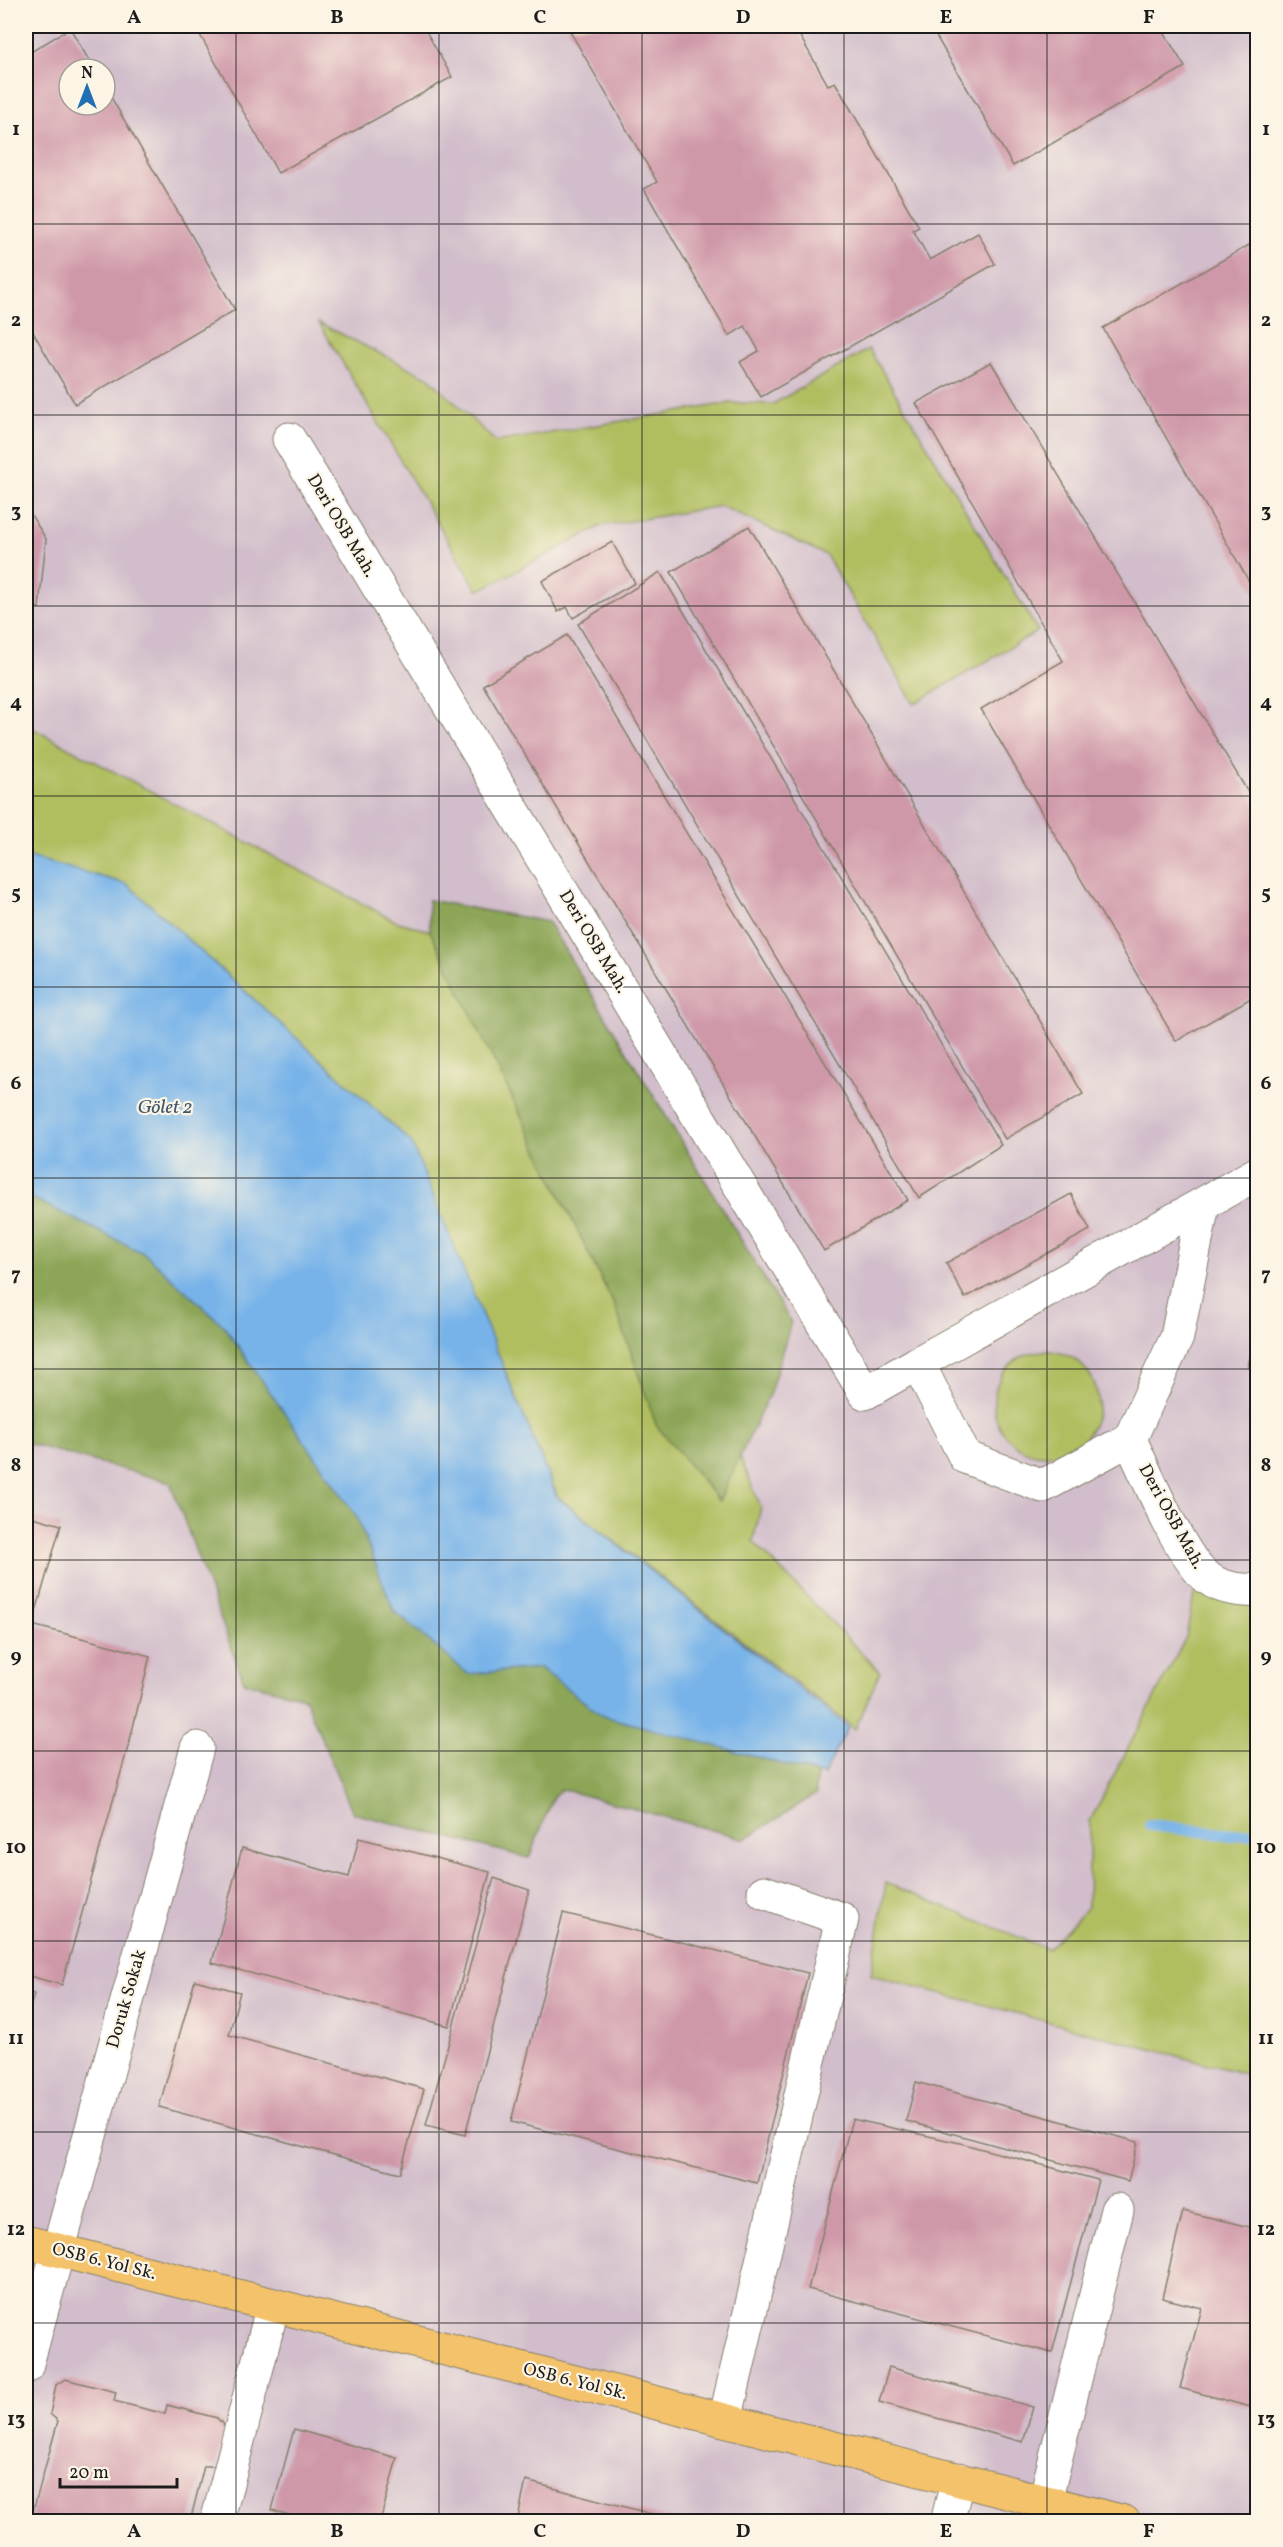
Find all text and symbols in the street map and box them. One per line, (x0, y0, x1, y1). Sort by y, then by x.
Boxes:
text: A (127, 4, 141, 32)
text: B (330, 4, 344, 32)
text: C (534, 4, 547, 32)
text: D (736, 4, 750, 32)
text: E (940, 4, 952, 32)
text: F (1143, 4, 1155, 32)
north arrow (57, 57, 117, 117)
text: N (81, 63, 93, 85)
text: 1 (12, 116, 20, 144)
text: 1 (1262, 116, 1270, 144)
text: 2 (11, 307, 21, 335)
text: 2 (1261, 307, 1271, 335)
street label: Deri OSB Mah. (300, 469, 382, 583)
text: 3 (11, 498, 21, 526)
text: 3 (1261, 498, 1271, 526)
text: 4 (10, 689, 22, 717)
text: 4 (1260, 689, 1272, 717)
text: 5 (11, 880, 21, 908)
text: 5 (1261, 880, 1271, 908)
street label: Deri OSB Mah. (552, 885, 634, 999)
text: 6 (11, 1070, 22, 1098)
text: 6 (1261, 1070, 1272, 1098)
water label: Gölet 2 (138, 1094, 193, 1122)
text: 7 (11, 1261, 21, 1289)
text: 7 (1261, 1261, 1271, 1289)
text: 8 (11, 1452, 21, 1480)
text: 8 (1261, 1452, 1271, 1480)
street label: Deri OSB Mah. (1132, 1460, 1210, 1574)
text: 9 (10, 1643, 22, 1671)
text: 9 (1260, 1643, 1272, 1671)
text: 10 (6, 1834, 26, 1862)
text: 10 (1256, 1834, 1276, 1862)
street label: Doruk Sokak (101, 1946, 153, 2051)
text: 11 (8, 2025, 24, 2053)
text: 11 (1258, 2025, 1274, 2053)
text: 12 (7, 2216, 25, 2244)
text: 12 (1257, 2216, 1275, 2244)
street label: OSB 6. Yol Sk. (49, 2237, 159, 2287)
street label: OSB 6. Yol Sk. (520, 2357, 630, 2407)
text: 13 (7, 2406, 25, 2434)
text: 13 (1257, 2406, 1275, 2434)
scale bar (60, 2451, 177, 2489)
text: 20 m (69, 2461, 109, 2486)
text: A (127, 2518, 141, 2546)
text: B (330, 2518, 344, 2546)
text: C (534, 2518, 547, 2546)
text: D (736, 2518, 750, 2546)
text: E (940, 2518, 952, 2546)
text: F (1143, 2518, 1155, 2546)

